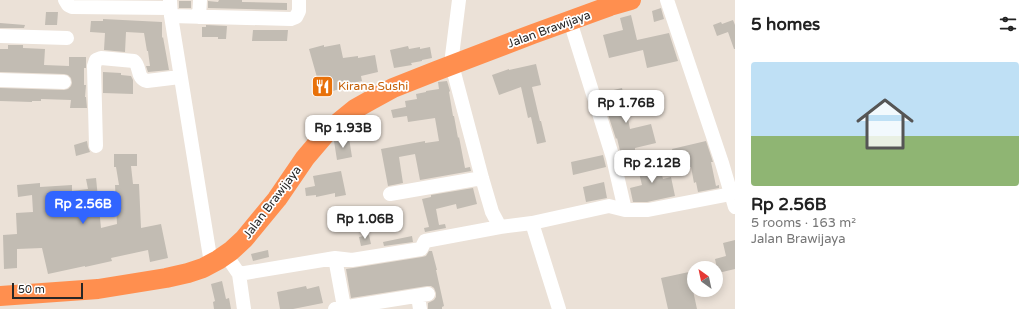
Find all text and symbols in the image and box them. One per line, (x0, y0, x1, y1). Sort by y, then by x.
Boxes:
street label: Jalan Brawijaya (506, 7, 592, 51)
icon: filters (997, 13, 1019, 35)
text: 5 homes (751, 14, 820, 35)
restaurant icon: Kirana Sushi (310, 73, 336, 99)
place label: Kirana Sushi (338, 79, 408, 93)
icon: home (849, 88, 921, 160)
pin: Rp 1.76B (585, 90, 667, 124)
text: Rp 1.76B (597, 95, 655, 111)
pin: Rp 1.93B (302, 115, 384, 149)
text: Rp 1.93B (314, 120, 372, 136)
pin: Rp 2.12B (611, 150, 693, 184)
text: Rp 2.12B (623, 155, 681, 171)
street label: Jalan Brawijaya (240, 163, 304, 241)
pin: Rp 2.56B (42, 191, 124, 225)
text: Rp 2.56B (751, 194, 826, 215)
text: Rp 2.56B (54, 196, 112, 212)
pin: Rp 1.06B (324, 206, 406, 240)
text: Rp 1.06B (336, 211, 394, 227)
text: 5 rooms · 163 m² (751, 215, 856, 231)
text: Jalan Brawijaya (751, 231, 846, 247)
north arrow (687, 261, 723, 297)
map controls (687, 261, 723, 297)
scale bar (12, 281, 83, 300)
text: 50 m (18, 283, 45, 296)

